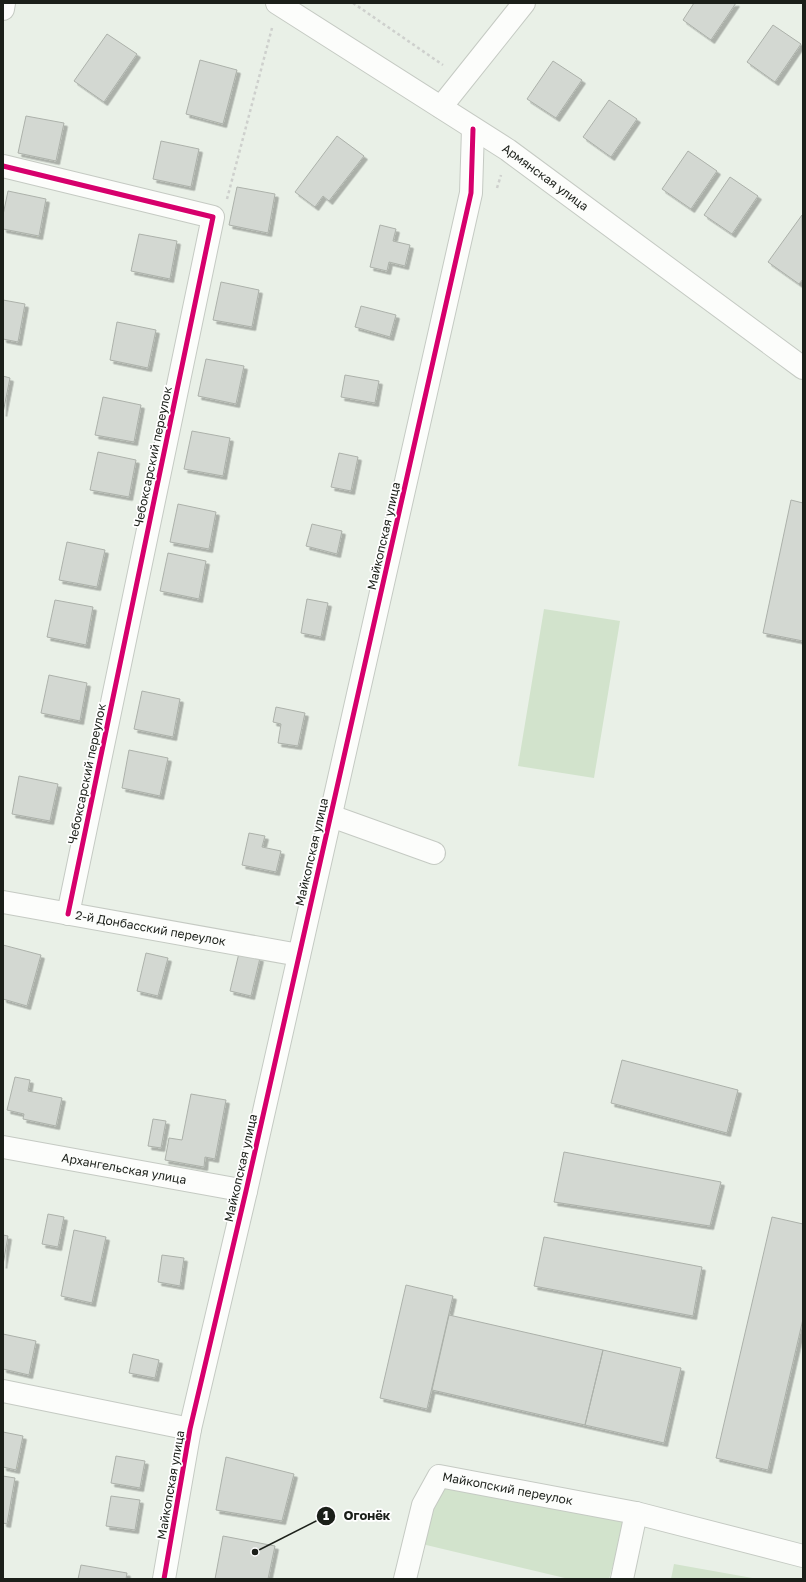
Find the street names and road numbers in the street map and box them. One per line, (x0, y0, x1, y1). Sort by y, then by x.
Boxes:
street label: Армянская улица (500, 140, 591, 214)
street label: Чебоксарский переулок (130, 385, 175, 529)
street label: Майкопская улица (364, 480, 403, 591)
street label: Чебоксарский переулок (64, 702, 109, 846)
street label: Майкопская улица (292, 796, 331, 907)
street label: 2-й Донбасский переулок (74, 907, 227, 949)
street label: Майкопская улица (221, 1112, 260, 1223)
street label: Архангельская улица (60, 1150, 188, 1187)
street label: Майкопская улица (154, 1429, 187, 1541)
street label: Майкопский переулок (441, 1469, 574, 1508)

